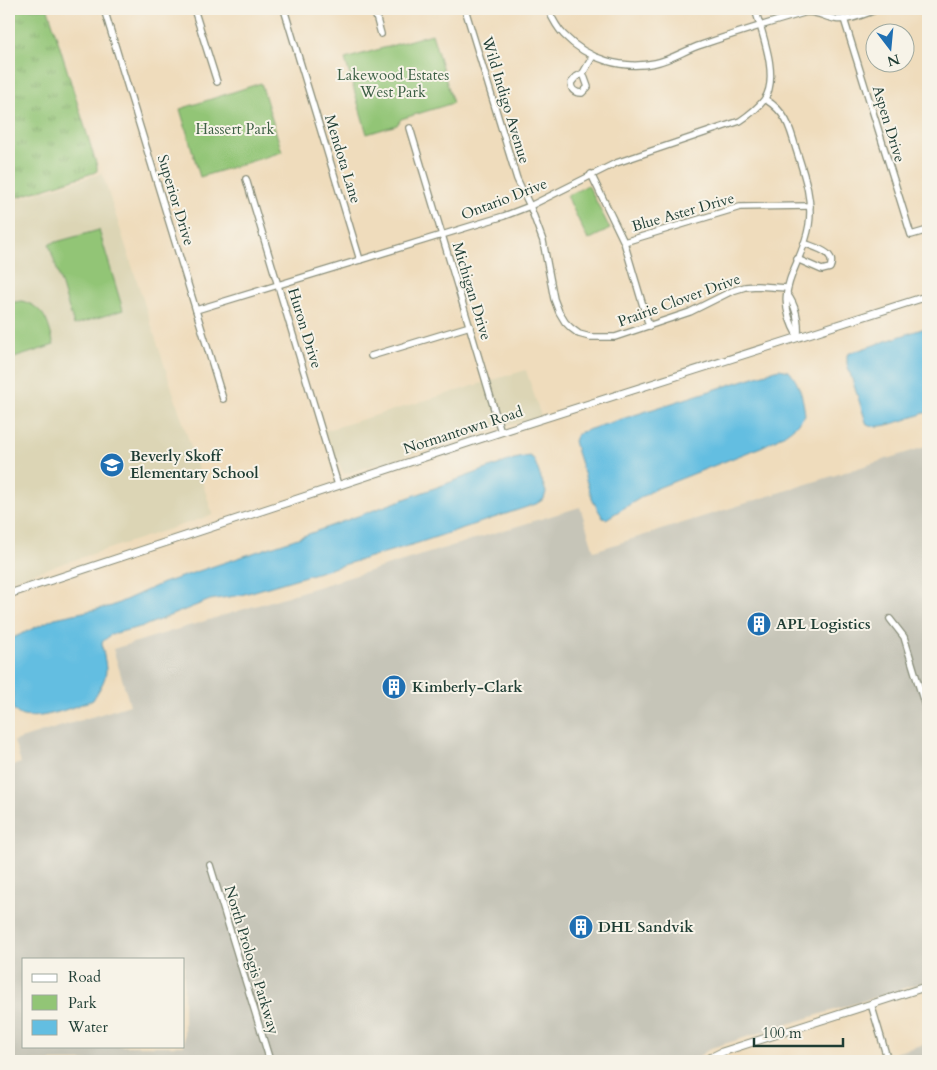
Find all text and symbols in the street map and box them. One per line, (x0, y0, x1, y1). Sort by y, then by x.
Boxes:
north arrow (864, 22, 914, 72)
street label: Wild Indigo Avenue (477, 33, 535, 166)
text: N (885, 49, 902, 71)
park label: Lakewood Estates West Park (337, 65, 449, 102)
street label: Aspen Drive (868, 83, 910, 165)
street label: Mendota Lane (320, 112, 366, 206)
park label: Hassert Park (196, 119, 274, 139)
street label: Superior Drive (153, 152, 199, 248)
street label: Ontario Drive (458, 173, 550, 225)
street label: Blue Aster Drive (629, 188, 737, 236)
street label: Michigan Drive (448, 240, 496, 343)
street label: Prairie Clover Drive (615, 268, 743, 331)
street label: Huron Drive (283, 285, 327, 371)
street label: Normantown Road (401, 401, 525, 459)
place label: Beverly Skoff Elementary School (130, 446, 259, 483)
school or university icon: Beverly Skoff Elementary School (99, 452, 125, 478)
building icon: APL Logistics (746, 611, 772, 637)
place label: APL Logistics (776, 614, 871, 634)
building icon: Kimberly-Clark (381, 674, 407, 700)
place label: Kimberly-Clark (412, 677, 523, 697)
street label: North Prologis Parkway (220, 883, 284, 1037)
building icon: DHL Sandvik (568, 914, 594, 940)
place label: DHL Sandvik (598, 917, 694, 937)
legend (22, 958, 185, 1048)
text: Road (68, 967, 101, 987)
text: Park (68, 993, 97, 1013)
scale bar (754, 1015, 843, 1047)
text: Water (67, 1017, 109, 1037)
text: 100 m (762, 1023, 802, 1043)

